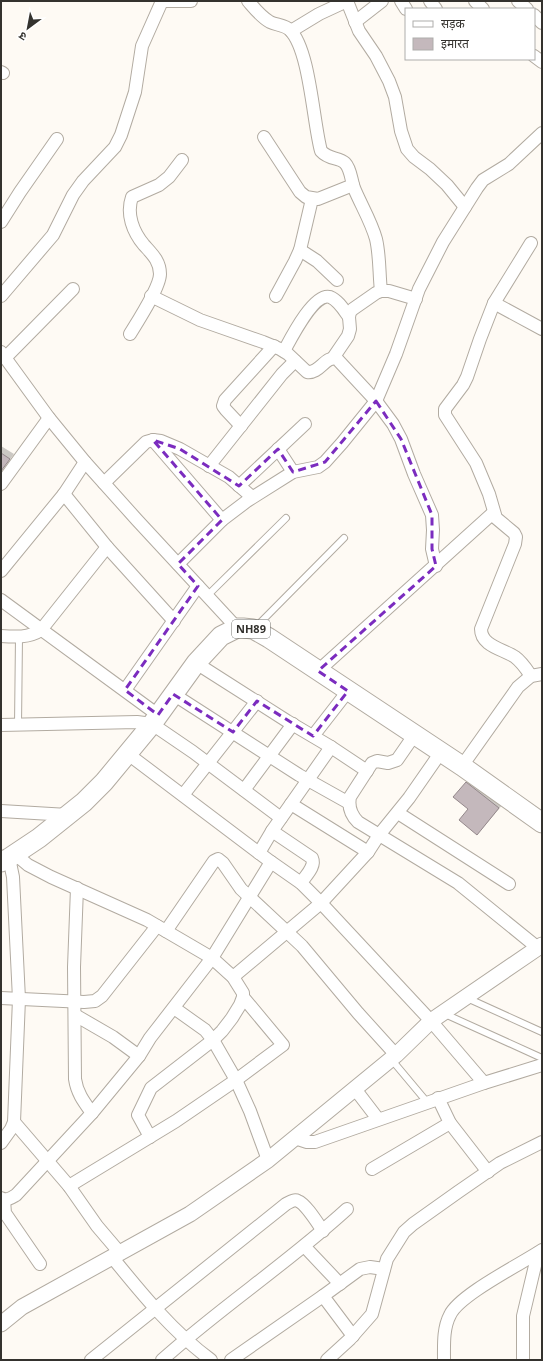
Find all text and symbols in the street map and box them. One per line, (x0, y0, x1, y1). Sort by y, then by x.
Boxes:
north arrow (8, 8, 48, 48)
legend (405, 8, 535, 60)
text: सड़क (441, 15, 466, 32)
text: उ (15, 29, 29, 45)
text: इमारत (441, 35, 470, 52)
road number: NH89 (232, 620, 270, 638)

